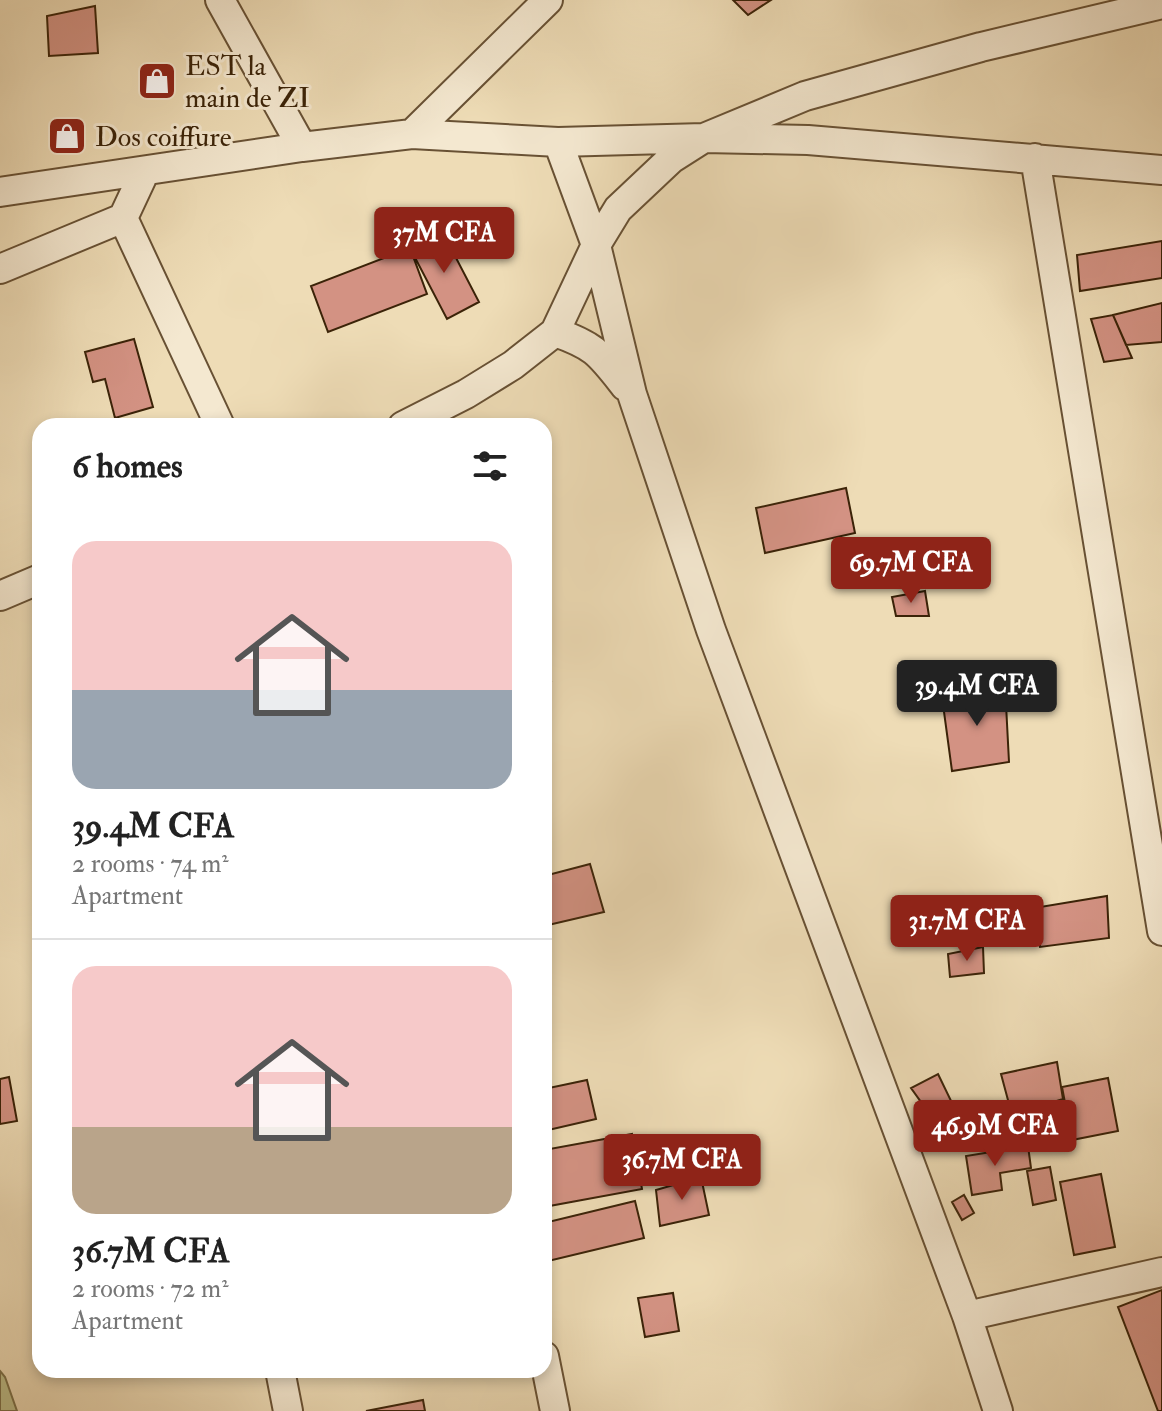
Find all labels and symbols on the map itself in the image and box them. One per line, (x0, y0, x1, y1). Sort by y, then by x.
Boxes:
place label: EST la main de ZI (185, 49, 310, 116)
shop icon: EST la main de ZI (136, 60, 178, 102)
shop icon: Dos coiffure (46, 115, 88, 157)
place label: Dos coiffure (95, 120, 232, 155)
pin: 37M CFA (370, 207, 518, 275)
pin: 69.7M CFA (819, 537, 1003, 605)
pin: 39.4M CFA (885, 660, 1069, 728)
pin: 31.7M CFA (875, 895, 1059, 963)
pin: 46.9M CFA (903, 1100, 1087, 1168)
pin: 36.7M CFA (590, 1134, 774, 1202)

